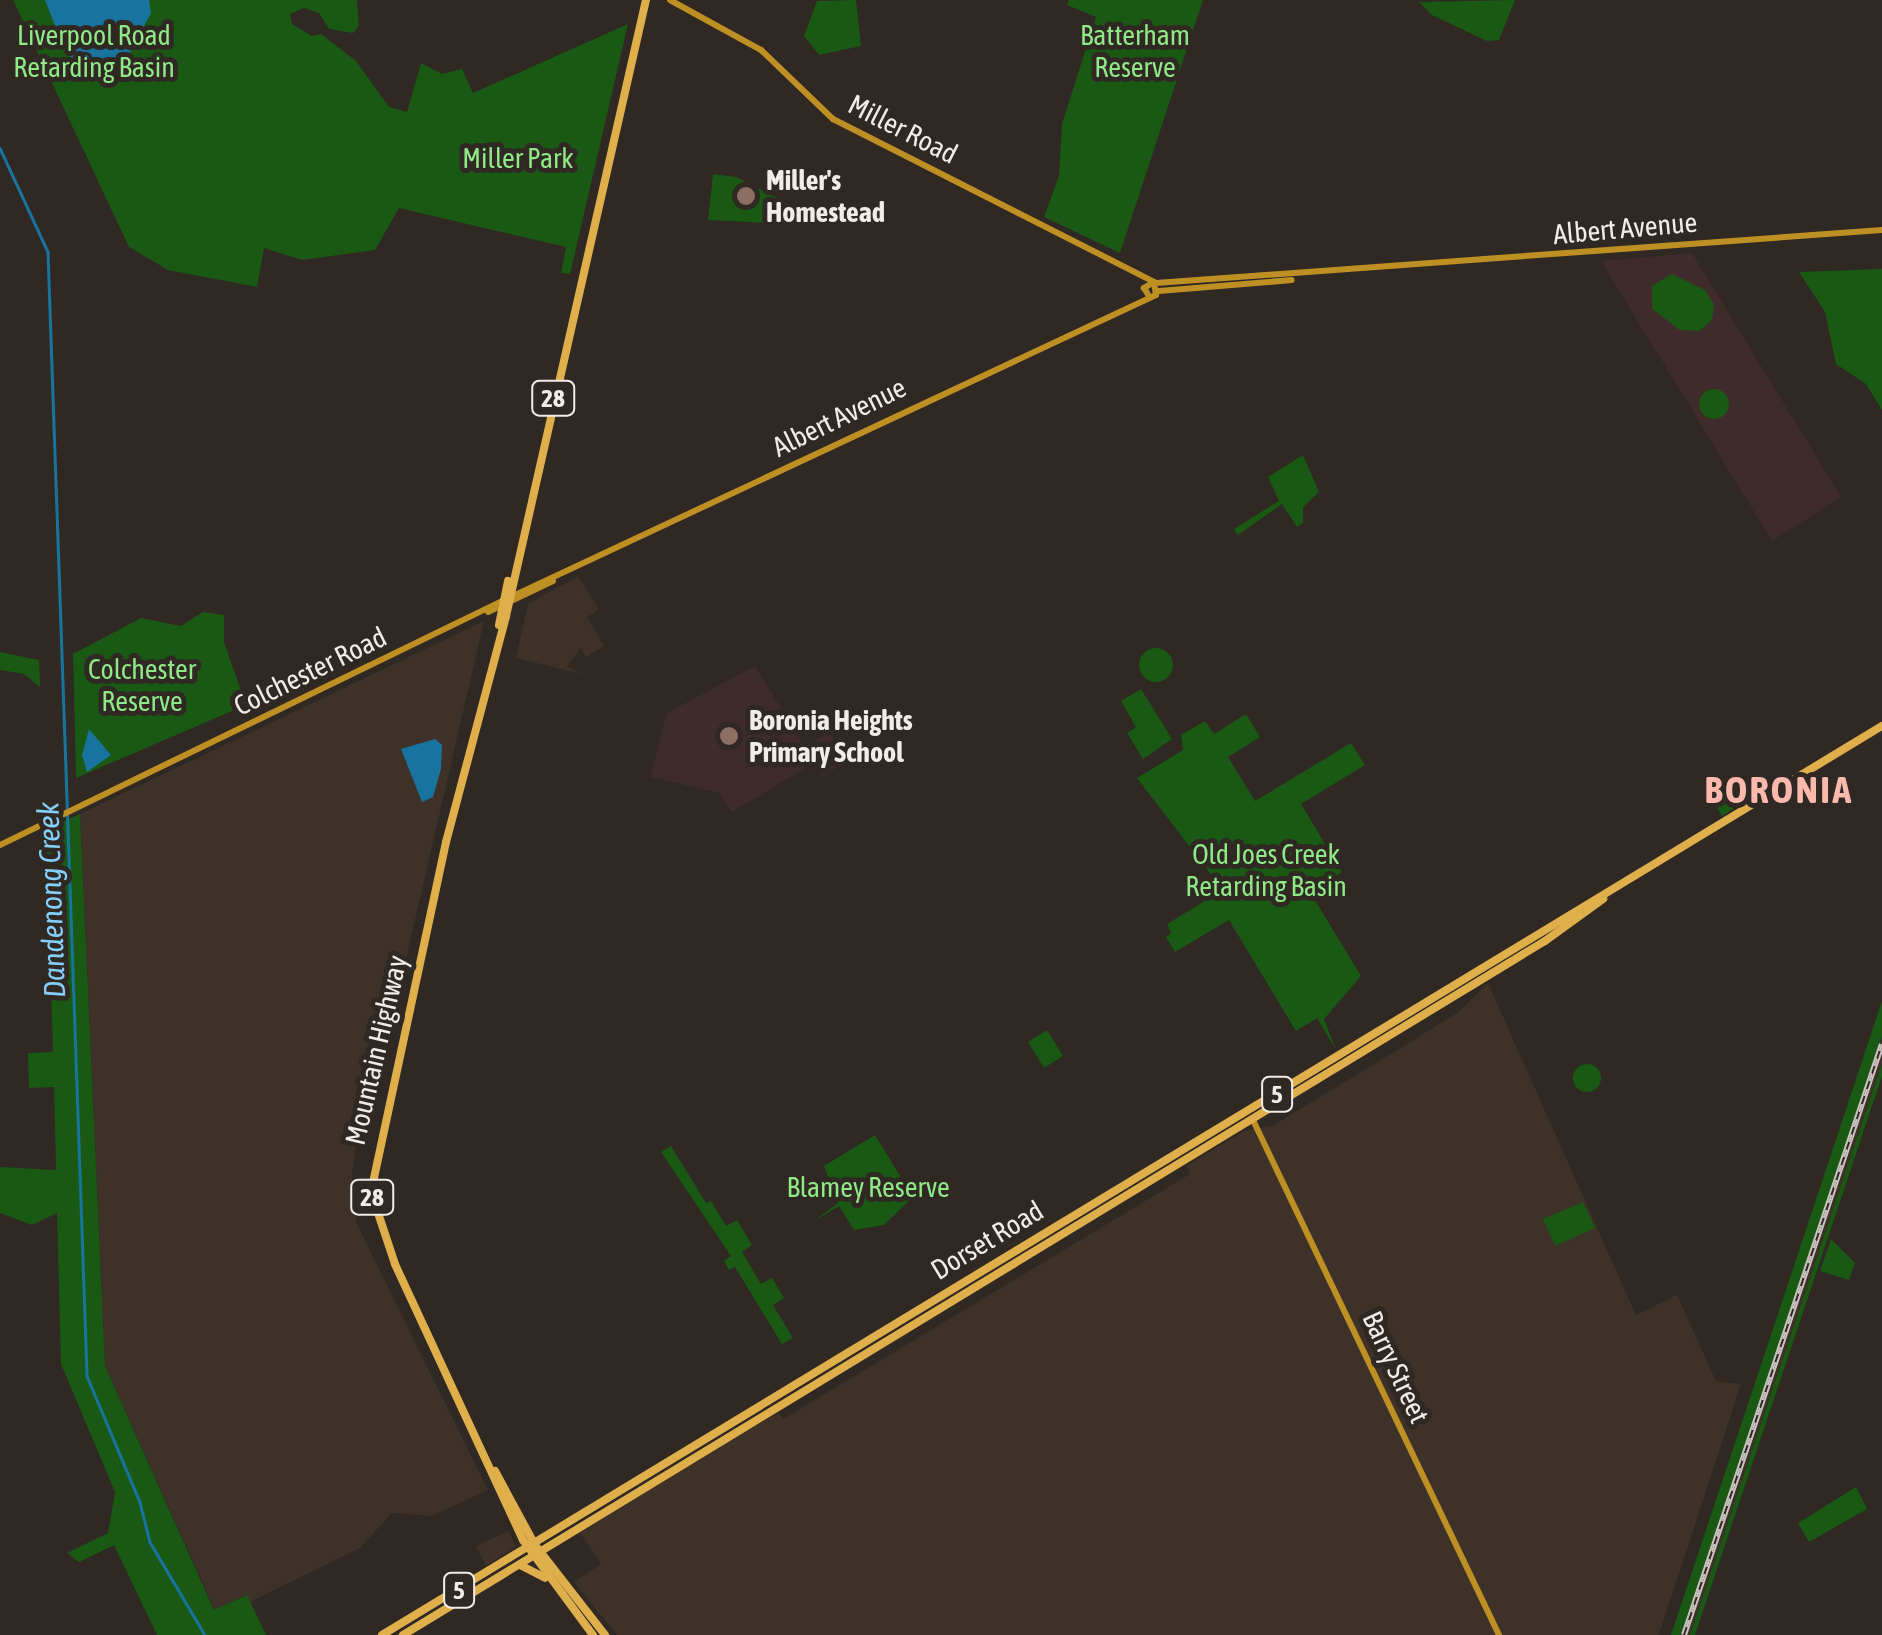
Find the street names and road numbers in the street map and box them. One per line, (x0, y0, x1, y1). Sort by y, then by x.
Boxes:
street label: Miller Road (843, 87, 963, 171)
street label: Albert Avenue (1552, 205, 1698, 251)
street label: Albert Avenue (767, 370, 911, 464)
road number: 28 (530, 378, 576, 418)
street label: Colchester Road (228, 620, 392, 722)
street label: Mountain Highway (338, 952, 414, 1148)
road number: 5 (1260, 1074, 1294, 1114)
road number: 28 (350, 1177, 394, 1217)
street label: Dorset Road (925, 1193, 1049, 1287)
street label: Barry Street (1355, 1306, 1437, 1428)
road number: 5 (442, 1570, 476, 1610)

